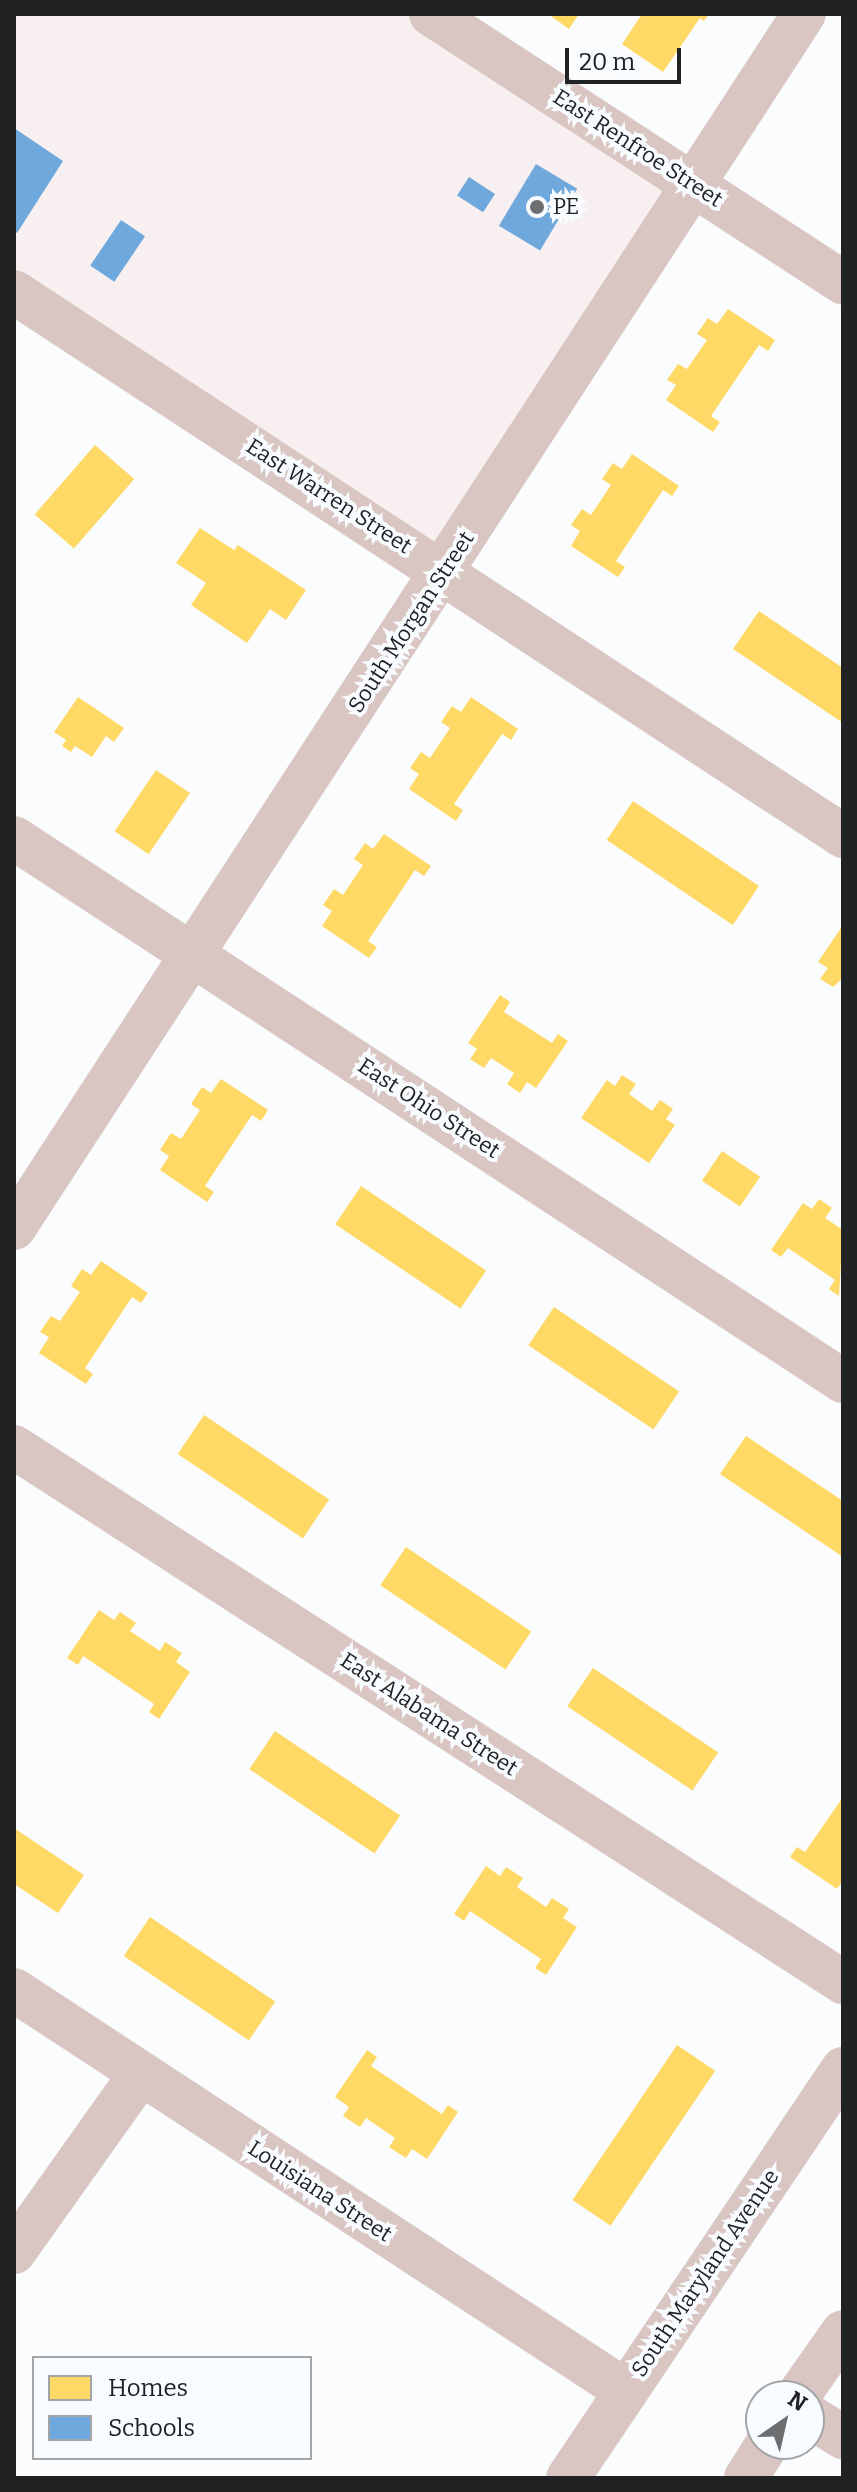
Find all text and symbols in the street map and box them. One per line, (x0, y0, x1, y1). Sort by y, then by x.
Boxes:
scale bar (569, 32, 685, 82)
text: 20 m (579, 48, 635, 76)
street label: East Renfroe Street (548, 83, 728, 213)
place label: PE (553, 194, 579, 220)
marker: PE (528, 198, 546, 216)
street label: East Warren Street (241, 433, 417, 559)
street label: South Morgan Street (343, 526, 479, 718)
street label: East Ohio Street (353, 1052, 505, 1164)
street label: East Alabama Street (335, 1647, 523, 1781)
street label: Louisiana Street (243, 2135, 397, 2247)
street label: South Maryland Avenue (626, 2164, 784, 2382)
legend (32, 2356, 312, 2460)
text: Homes (108, 2374, 188, 2402)
north arrow (745, 2380, 825, 2460)
text: N (783, 2385, 812, 2417)
text: Schools (108, 2414, 195, 2442)

